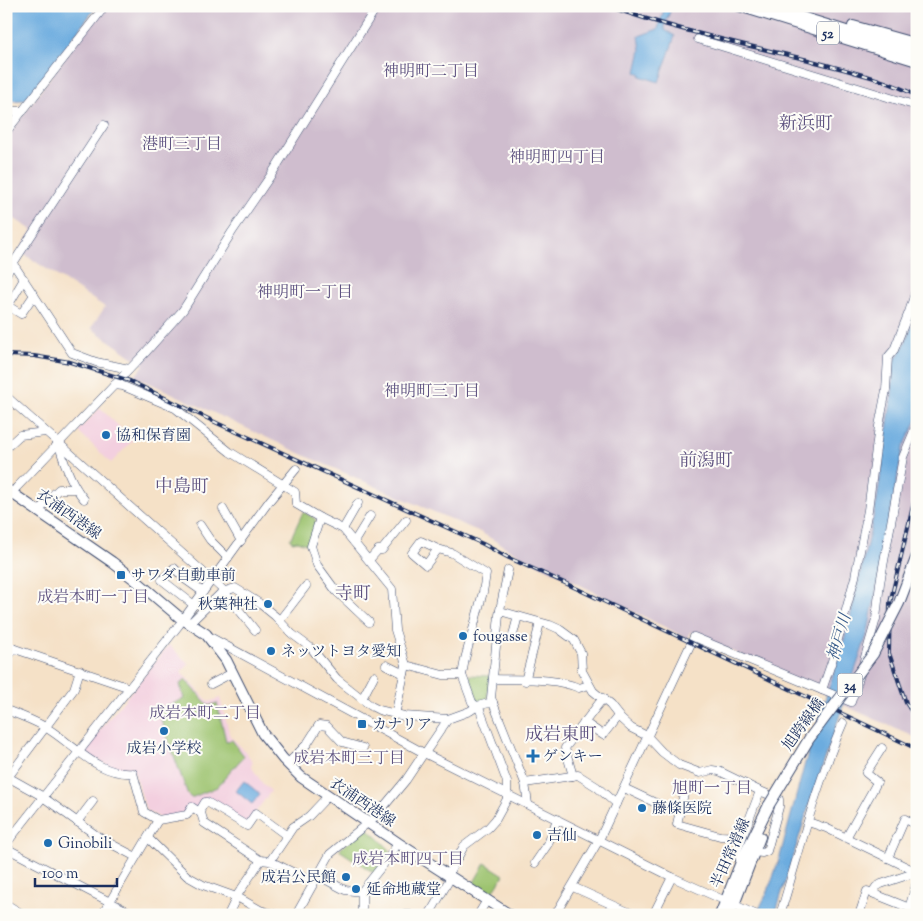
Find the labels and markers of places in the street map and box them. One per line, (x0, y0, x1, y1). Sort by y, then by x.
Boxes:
place label: 協和保育園 (116, 426, 191, 447)
marker: 協和保育園 (100, 429, 112, 441)
place label: サワダ自動車前 (131, 566, 236, 587)
marker: サワダ自動車前 (115, 569, 127, 581)
place label: 秋葉神社 (198, 595, 258, 616)
marker: 秋葉神社 (262, 598, 274, 610)
place label: fougasse (473, 627, 528, 648)
marker: fougasse (457, 630, 469, 642)
place label: ネッツトヨタ愛知 (281, 642, 401, 663)
marker: ネッツトヨタ愛知 (265, 645, 277, 657)
place label: カナリア (372, 715, 432, 736)
marker: カナリア (356, 718, 368, 730)
marker: 成岩小学校 (158, 725, 170, 737)
place label: 成岩小学校 (126, 739, 202, 760)
place label: ゲンキー (543, 747, 603, 768)
marker: ゲンキー (527, 750, 539, 762)
place label: 藤條医院 (652, 799, 712, 820)
marker: 藤條医院 (636, 802, 648, 814)
place label: 吉仙 (547, 826, 577, 847)
marker: 吉仙 (531, 829, 543, 841)
place label: Ginobili (58, 834, 112, 855)
marker: Ginobili (42, 837, 54, 849)
place label: 成岩公民館 (261, 868, 336, 889)
marker: 成岩公民館 (340, 871, 352, 883)
place label: 延命地蔵堂 (366, 880, 441, 901)
marker: 延命地蔵堂 (350, 883, 362, 895)

